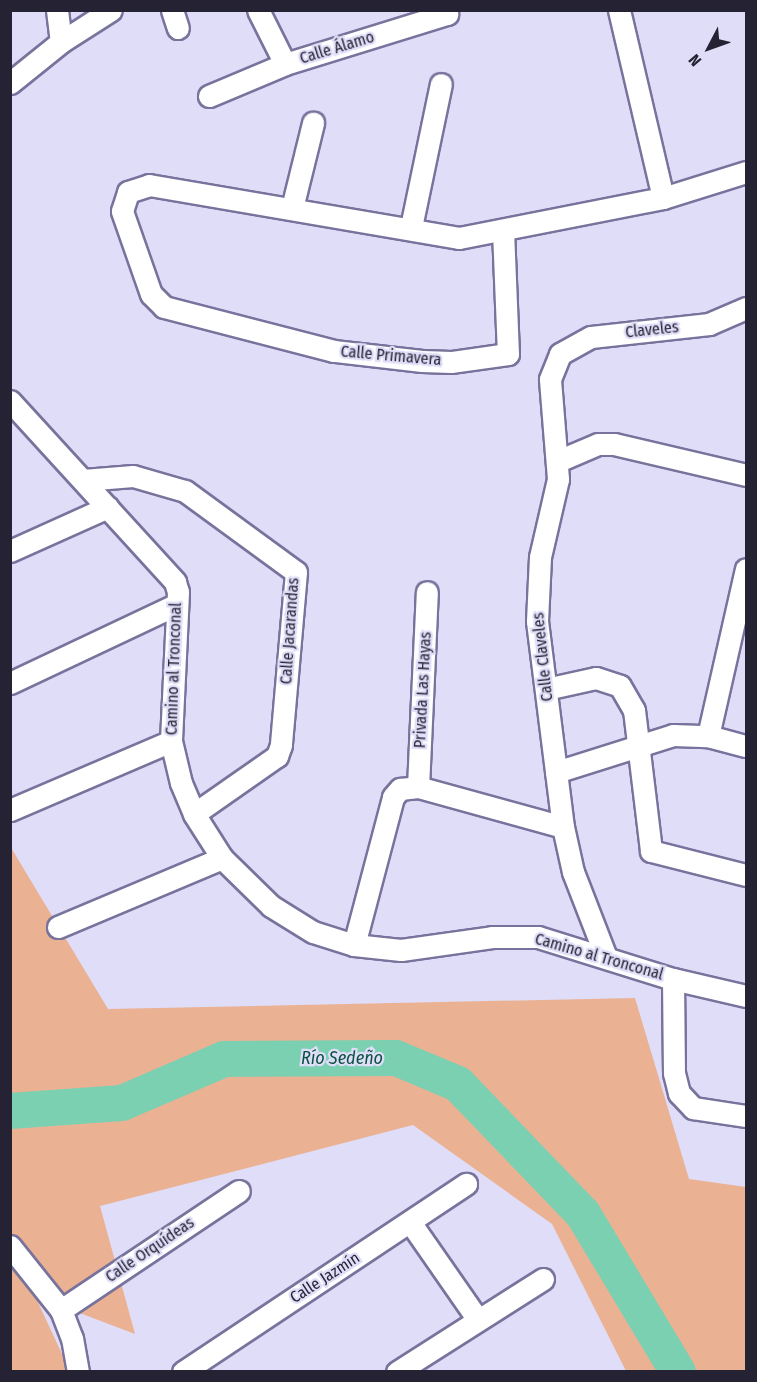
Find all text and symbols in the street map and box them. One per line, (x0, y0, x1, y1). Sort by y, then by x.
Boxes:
north arrow (679, 18, 739, 78)
street label: Calle Álamo (297, 28, 377, 68)
text: N (685, 50, 705, 70)
street label: Claveles (624, 318, 680, 342)
street label: Calle Primavera (340, 342, 442, 370)
street label: Calle Jacarandas (277, 577, 303, 685)
street label: Camino al Tronconal (162, 602, 186, 736)
street label: Calle Claveles (529, 612, 557, 702)
street label: Privada Las Hayas (410, 631, 436, 749)
street label: Camino al Tronconal (533, 929, 665, 985)
water label: Río Sedeño (301, 1047, 383, 1069)
street label: Calle Orquídeas (102, 1213, 198, 1287)
street label: Calle Jazmín (287, 1248, 363, 1308)

